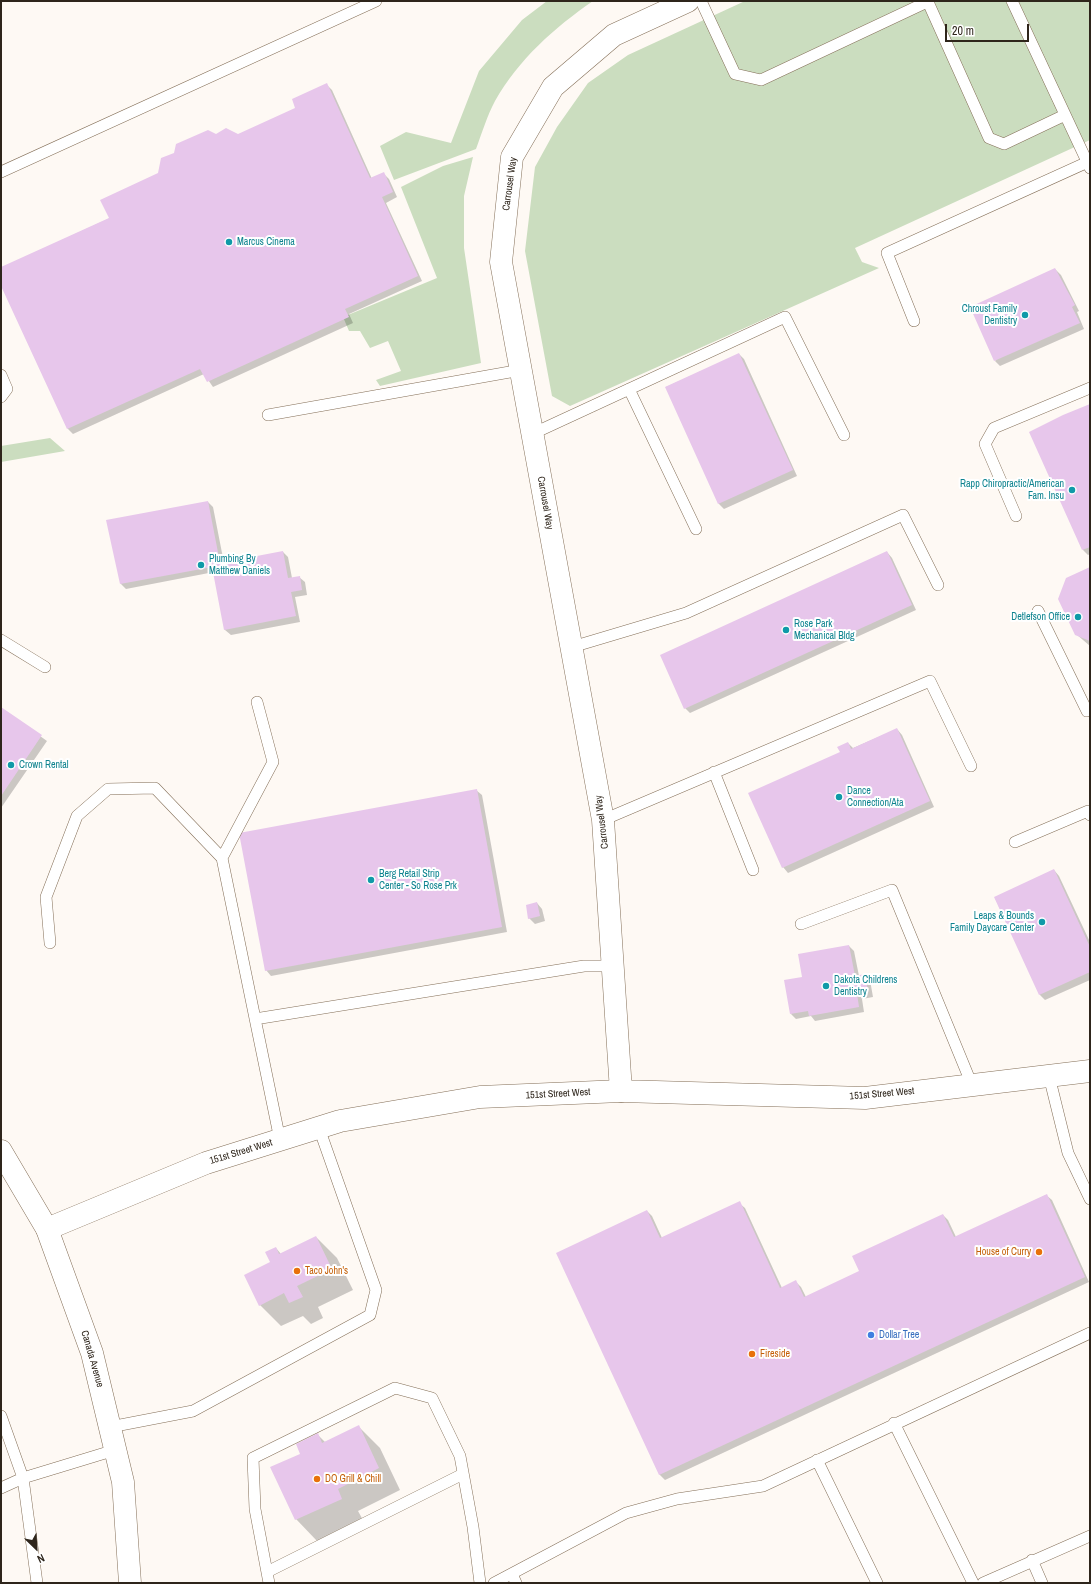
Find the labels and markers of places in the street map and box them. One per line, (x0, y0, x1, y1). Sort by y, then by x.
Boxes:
place label: Marcus Cinema (237, 236, 295, 248)
marker: Marcus Cinema (224, 237, 234, 247)
place label: Chroust Family Dentistry (962, 303, 1017, 326)
marker: Chroust Family Dentistry (1020, 310, 1030, 320)
place label: Rapp Chiropractic/American Fam. Insu (960, 478, 1064, 502)
marker: Rapp Chiropractic/American Fam. Insu (1067, 485, 1077, 495)
place label: Plumbing By Matthew Daniels (209, 553, 270, 576)
marker: Plumbing By Matthew Daniels (196, 560, 206, 570)
place label: Detlefson Office (1011, 611, 1070, 623)
marker: Detlefson Office (1073, 612, 1083, 622)
place label: Rose Park Mechanical Bldg (794, 618, 855, 642)
marker: Rose Park Mechanical Bldg (781, 625, 791, 635)
place label: Crown Rental (19, 759, 69, 771)
marker: Crown Rental (6, 760, 16, 770)
place label: Dance Connection/Ata (847, 785, 904, 808)
marker: Dance Connection/Ata (834, 792, 844, 802)
place label: Berg Retail Strip Center - So Rose Prk (379, 868, 457, 892)
marker: Berg Retail Strip Center - So Rose Prk (366, 875, 376, 885)
place label: Leaps & Bounds Family Daycare Center (950, 910, 1034, 934)
marker: Leaps & Bounds Family Daycare Center (1037, 917, 1047, 927)
place label: Dakota Childrens Dentistry (834, 974, 897, 998)
marker: Dakota Childrens Dentistry (821, 981, 831, 991)
place label: House of Curry (976, 1246, 1031, 1258)
marker: House of Curry (1034, 1247, 1044, 1257)
place label: Taco John's (305, 1265, 348, 1277)
marker: Taco John's (292, 1266, 302, 1276)
place label: Dollar Tree (879, 1329, 919, 1341)
marker: Dollar Tree (866, 1330, 876, 1340)
place label: Fireside (760, 1348, 790, 1360)
marker: Fireside (747, 1349, 757, 1359)
place label: DQ Grill & Chill (325, 1473, 381, 1485)
marker: DQ Grill & Chill (312, 1474, 322, 1484)

